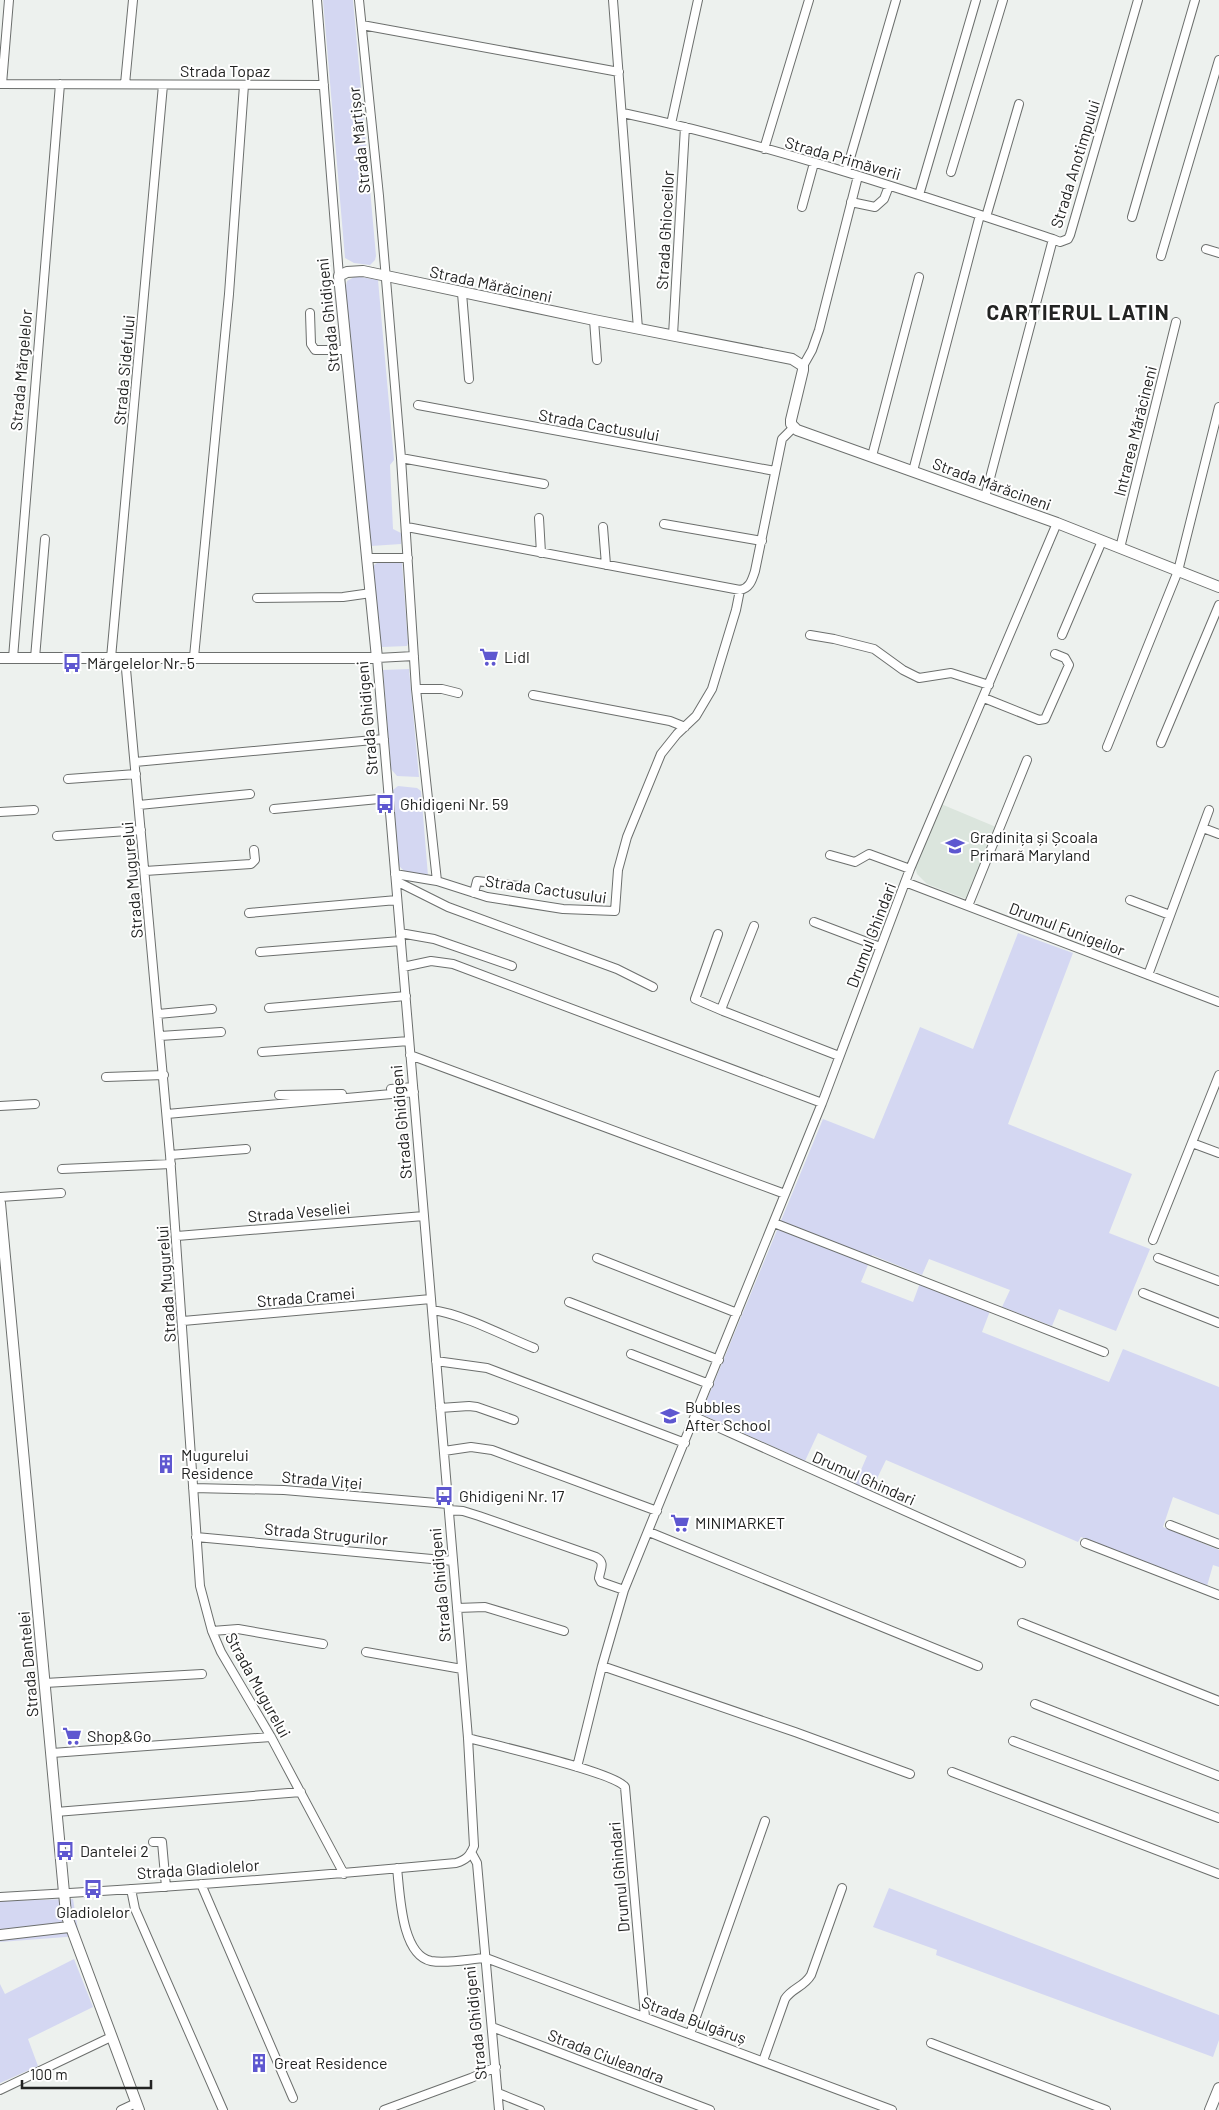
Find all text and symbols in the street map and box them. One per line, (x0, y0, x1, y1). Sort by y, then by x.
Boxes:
street label: Strada Topaz (180, 61, 270, 80)
street label: Strada Mărțișor (343, 86, 374, 194)
street label: Strada Anotimpului (1046, 97, 1103, 230)
street label: Strada Primăverii (783, 132, 903, 183)
street label: Strada Ghioceilor (652, 170, 677, 290)
street label: Strada Ghidigeni (312, 257, 343, 373)
street label: Strada Mărăcineni (428, 261, 554, 306)
district label: CARTIERUL LATIN (986, 299, 1170, 324)
street label: Strada Mărgelelor (6, 308, 35, 432)
street label: Strada Sidefului (109, 314, 138, 426)
street label: Intrarea Mărăcineni (1109, 364, 1160, 498)
street label: Strada Cactusului (537, 405, 661, 444)
street label: Strada Mărăcineni (930, 453, 1054, 514)
supermarket icon: Lidl (478, 646, 500, 668)
place label: Lidl (504, 647, 530, 666)
bus stop icon: Mărgelelor Nr. 5 (61, 652, 83, 674)
place label: Mărgelelor Nr. 5 (87, 653, 195, 672)
street label: Strada Ghidigeni (352, 660, 381, 776)
bus stop icon: Ghidigeni Nr. 59 (374, 793, 396, 815)
place label: Ghidigeni Nr. 59 (400, 794, 509, 813)
street label: Strada Mugurelui (117, 821, 146, 939)
place label: Gradinița și Școala Primară Maryland (970, 827, 1098, 864)
school or university icon: Gradinița și Școala Primară Maryland (944, 835, 966, 857)
street label: Strada Cactusului (484, 871, 608, 906)
street label: Drumul Ghindari (842, 880, 899, 990)
street label: Drumul Funigeilor (1007, 898, 1128, 959)
street label: Strada Ghidigeni (386, 1064, 415, 1180)
street label: Strada Veseliei (247, 1198, 351, 1225)
street label: Strada Mugurelui (152, 1225, 179, 1343)
street label: Strada Cramei (256, 1283, 356, 1310)
place label: Bubbles After School (685, 1397, 771, 1434)
school or university icon: Bubbles After School (659, 1405, 681, 1427)
place label: Mugurelui Residence (181, 1445, 253, 1482)
street label: Drumul Ghindari (810, 1446, 919, 1509)
building icon: Mugurelui Residence (155, 1453, 177, 1475)
street label: Strada Viței (281, 1467, 363, 1492)
bus stop icon: Ghidigeni Nr. 17 (433, 1485, 455, 1507)
place label: Ghidigeni Nr. 17 (459, 1486, 565, 1505)
supermarket icon: MINIMARKET (669, 1512, 691, 1534)
place label: MINIMARKET (695, 1513, 785, 1532)
street label: Strada Strugurilor (263, 1519, 389, 1548)
street label: Strada Ghidigeni (425, 1527, 454, 1643)
street label: Strada Dantelei (13, 1610, 42, 1718)
street label: Strada Mugurelui (222, 1629, 295, 1741)
supermarket icon: Shop&Go (61, 1725, 83, 1747)
place label: Shop&Go (87, 1726, 151, 1745)
street label: Drumul Ghindari (604, 1821, 633, 1933)
bus stop icon: Dantelei 2 (54, 1840, 76, 1862)
place label: Dantelei 2 (80, 1841, 149, 1860)
street label: Strada Gladiolelor (136, 1855, 260, 1882)
bus stop icon: Gladiolelor (82, 1878, 104, 1900)
place label: Gladiolelor (56, 1902, 130, 1921)
street label: Strada Ghidigeni (459, 1965, 490, 2081)
street label: Strada Bulgăruș (639, 1992, 749, 2047)
street label: Strada Ciuleandra (545, 2025, 667, 2086)
building icon: Great Residence (248, 2052, 270, 2074)
place label: Great Residence (274, 2053, 388, 2072)
scale bar (22, 2058, 151, 2090)
text: 100 m (30, 2065, 68, 2083)

